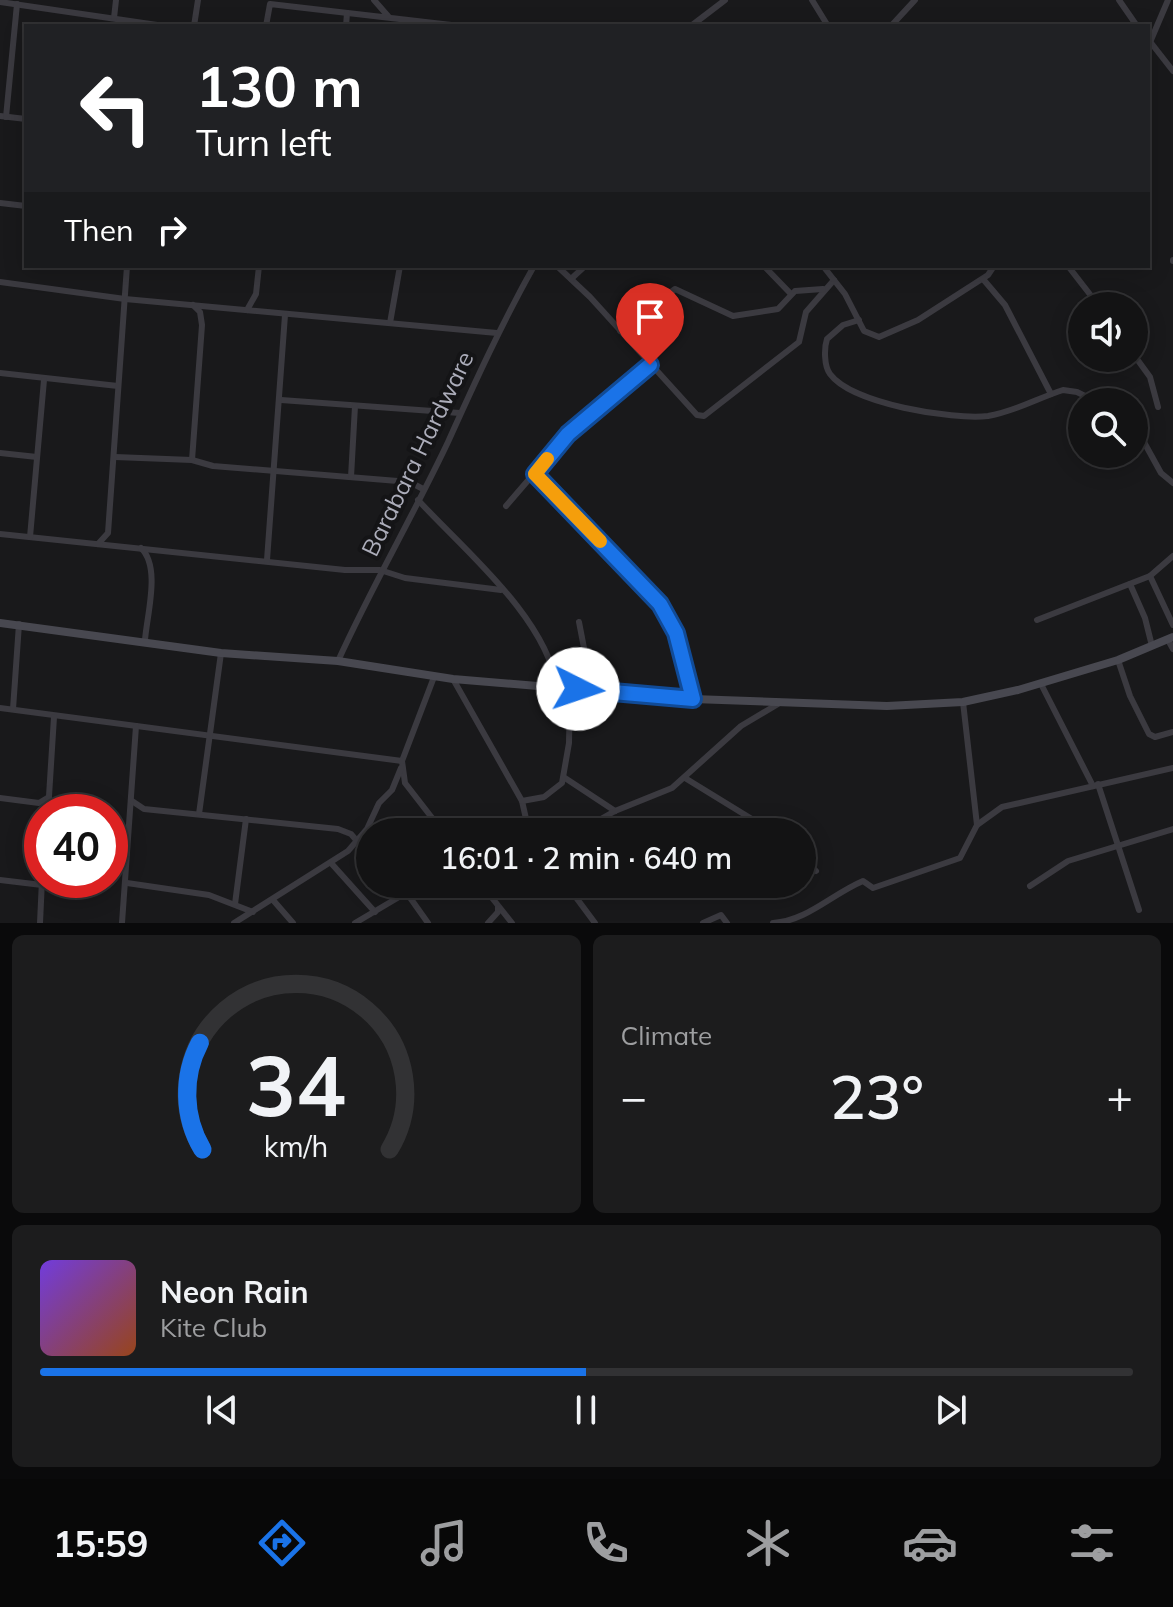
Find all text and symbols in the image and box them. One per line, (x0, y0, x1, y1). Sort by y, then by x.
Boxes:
text: 130 m (196, 51, 363, 121)
icon: left (64, 56, 168, 160)
text: Turn left (196, 120, 332, 165)
icon: right (150, 208, 194, 252)
text: Then (64, 211, 134, 249)
pin (616, 283, 684, 365)
map controls (1068, 292, 1148, 468)
button: sound (1068, 292, 1148, 372)
icon: arrive (628, 295, 672, 339)
street label: Barabara Hardware (354, 346, 480, 561)
button: search (1068, 388, 1148, 468)
position arrow (536, 647, 620, 731)
speed limit sign: 40 (24, 794, 128, 898)
text: 16:01 · 2 min · 640 m (440, 839, 732, 877)
text: Climate (621, 1019, 712, 1052)
text: 34 (246, 1032, 346, 1137)
text: 23° (830, 1059, 924, 1134)
text: − (621, 1069, 647, 1124)
text: + (1107, 1069, 1133, 1124)
text: km/h (264, 1128, 329, 1164)
text: Neon Rain (160, 1273, 309, 1311)
text: Kite Club (160, 1311, 267, 1344)
icon: previous (200, 1388, 244, 1432)
icon: pause (564, 1388, 608, 1432)
icon: next (929, 1388, 973, 1432)
icon: directions (254, 1515, 310, 1571)
icon: music (416, 1515, 472, 1571)
icon: phone (578, 1515, 634, 1571)
icon: climate (740, 1515, 796, 1571)
icon: car (902, 1515, 958, 1571)
icon: filters (1064, 1515, 1120, 1571)
text: 15:59 (53, 1521, 148, 1566)

